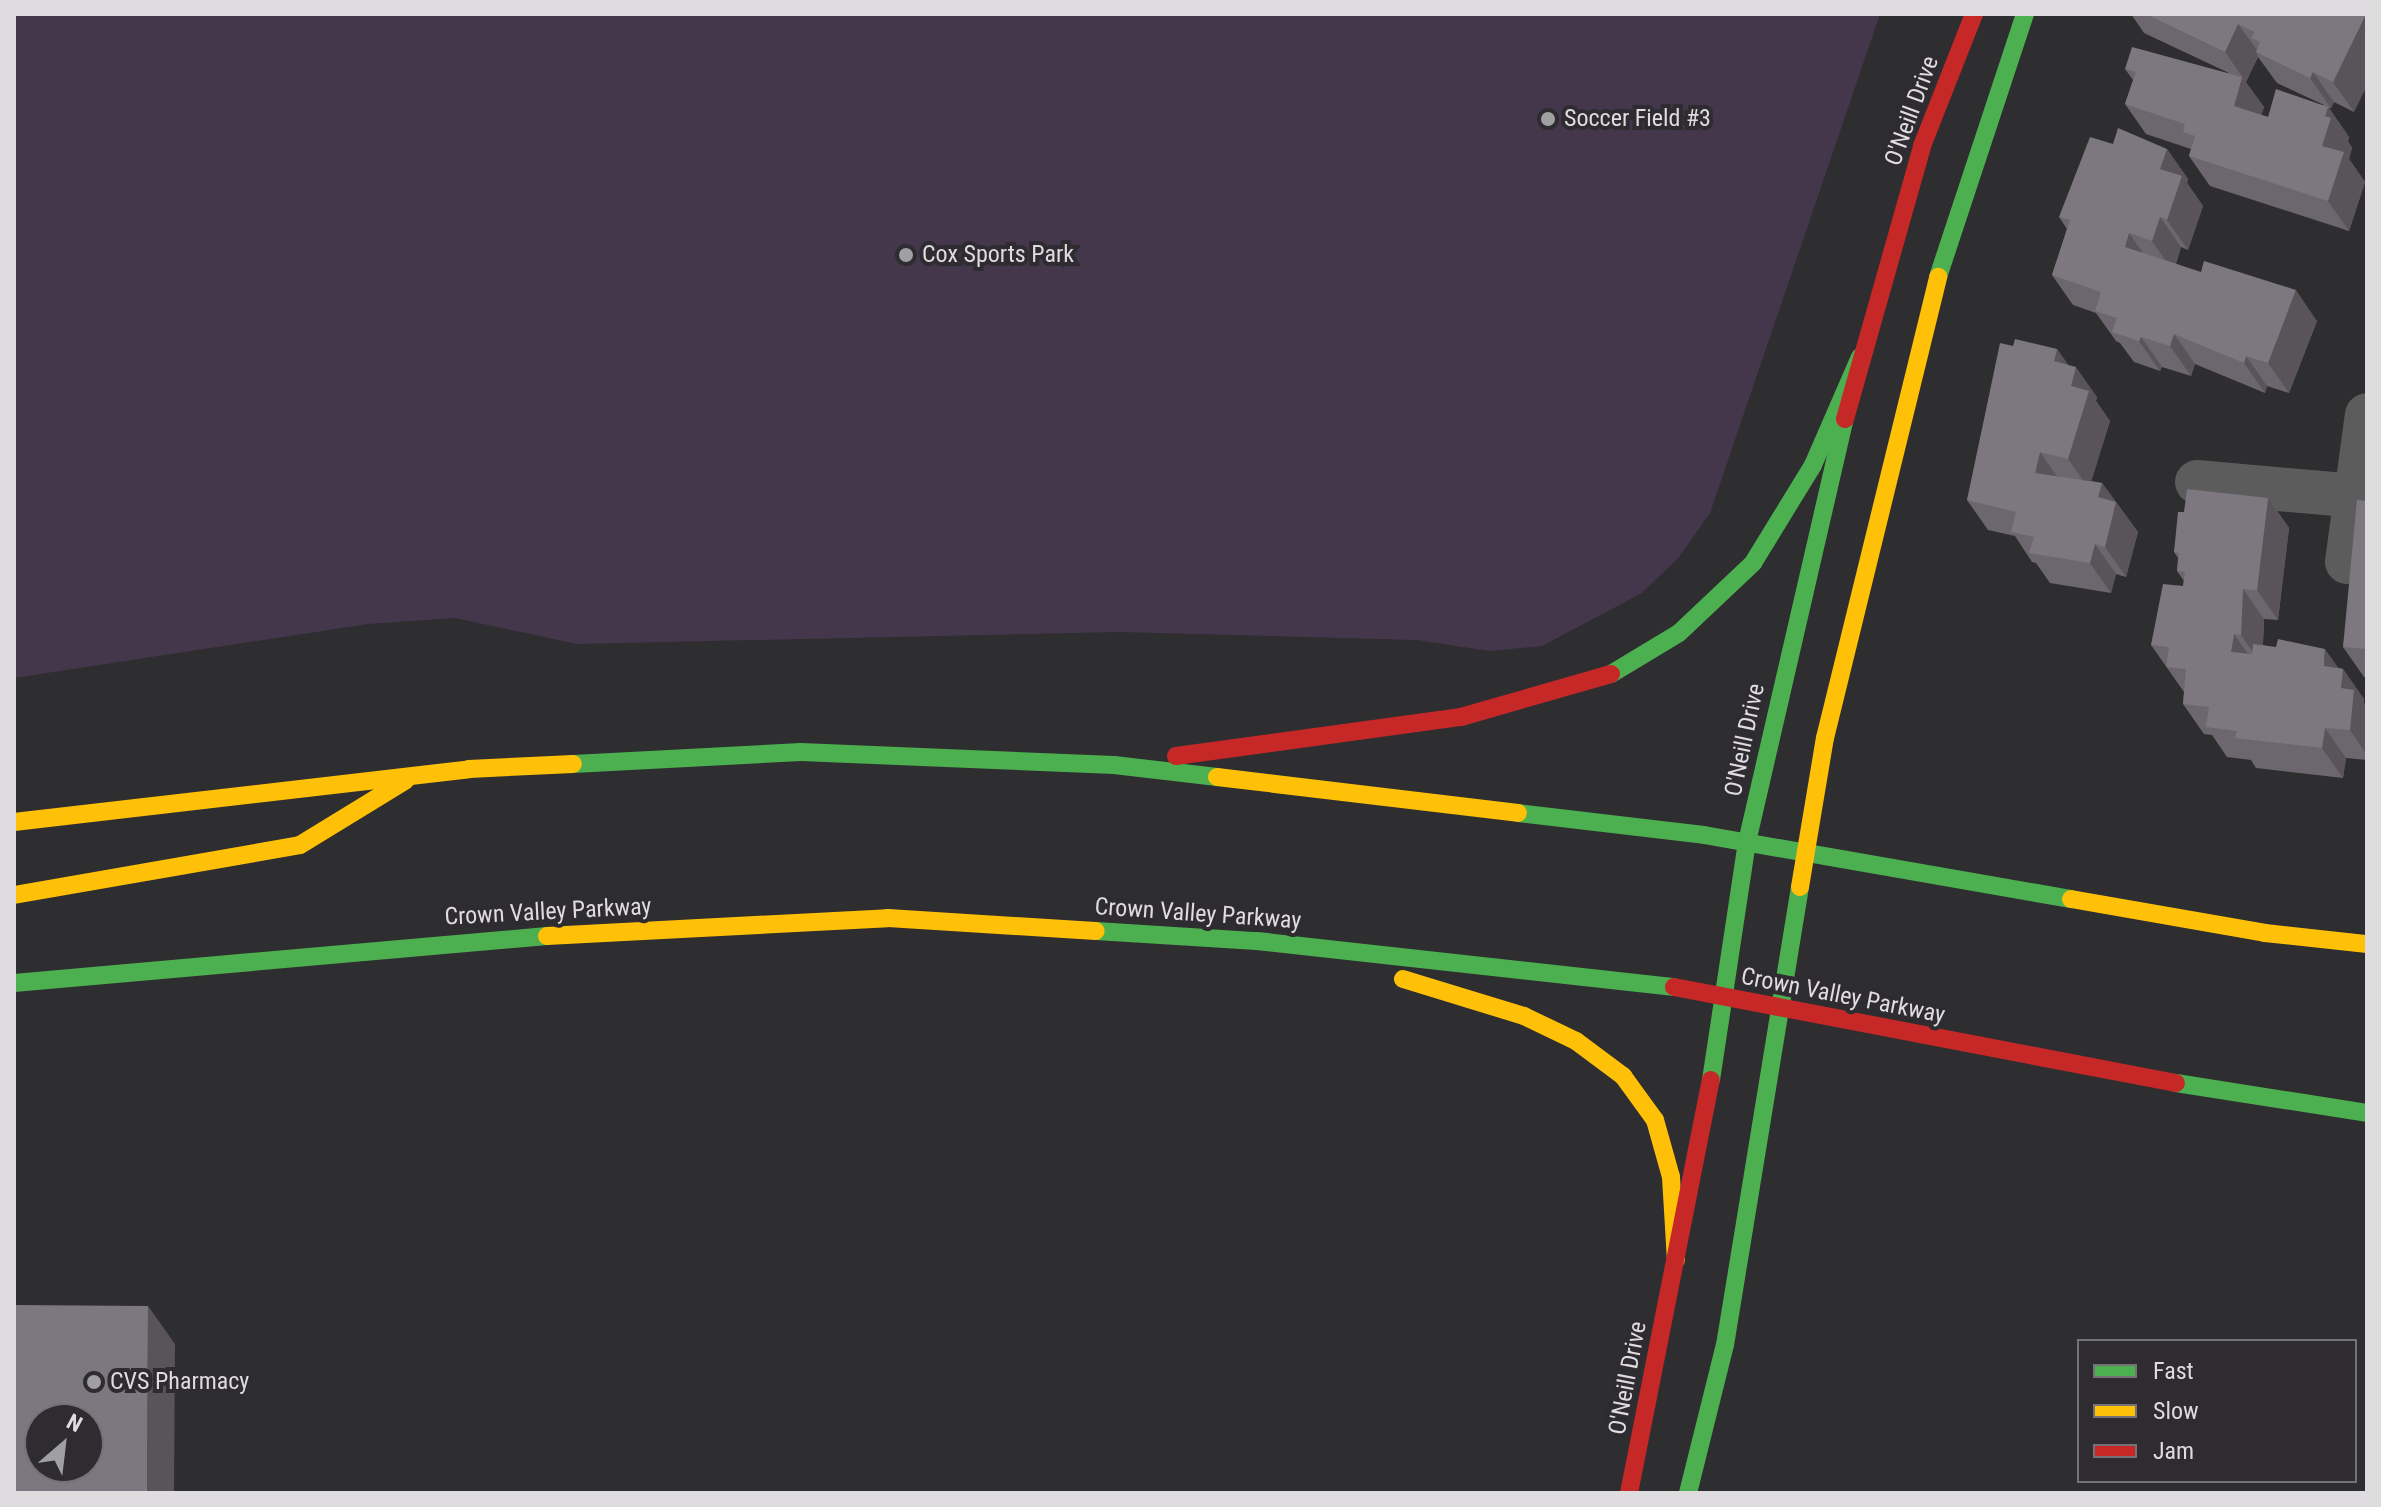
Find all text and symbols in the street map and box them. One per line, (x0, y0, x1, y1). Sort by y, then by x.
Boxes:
street label: O'Neill Drive (1879, 52, 1945, 170)
place label: Soccer Field #3 (1564, 105, 1711, 133)
marker: Soccer Field #3 (1539, 110, 1557, 128)
place label: Cox Sports Park (922, 241, 1074, 269)
marker: Cox Sports Park (897, 246, 915, 264)
street label: O'Neill Drive (1719, 681, 1771, 799)
street label: Crown Valley Parkway (444, 892, 652, 932)
street label: Crown Valley Parkway (1094, 892, 1302, 936)
street label: Crown Valley Parkway (1739, 962, 1947, 1030)
street label: O'Neill Drive (1603, 1319, 1653, 1437)
legend (2077, 1339, 2357, 1483)
text: Fast (2153, 1357, 2194, 1385)
place label: CVS Pharmacy (110, 1368, 249, 1396)
marker: CVS Pharmacy (85, 1373, 103, 1391)
text: Slow (2153, 1397, 2199, 1425)
north arrow (24, 1403, 104, 1483)
text: N (63, 1409, 86, 1437)
text: Jam (2153, 1437, 2194, 1465)

